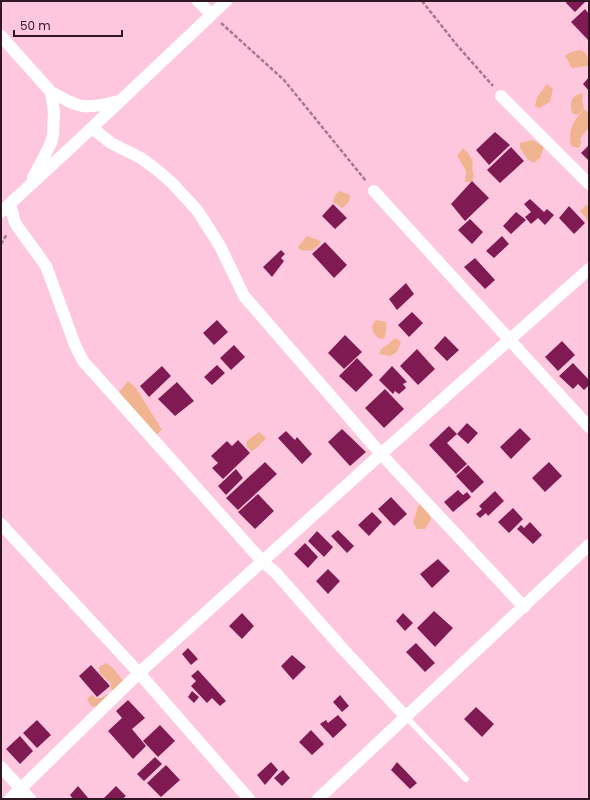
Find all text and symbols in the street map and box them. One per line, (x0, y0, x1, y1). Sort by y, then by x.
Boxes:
scale bar (14, 12, 122, 38)
text: 50 m (20, 17, 51, 34)

